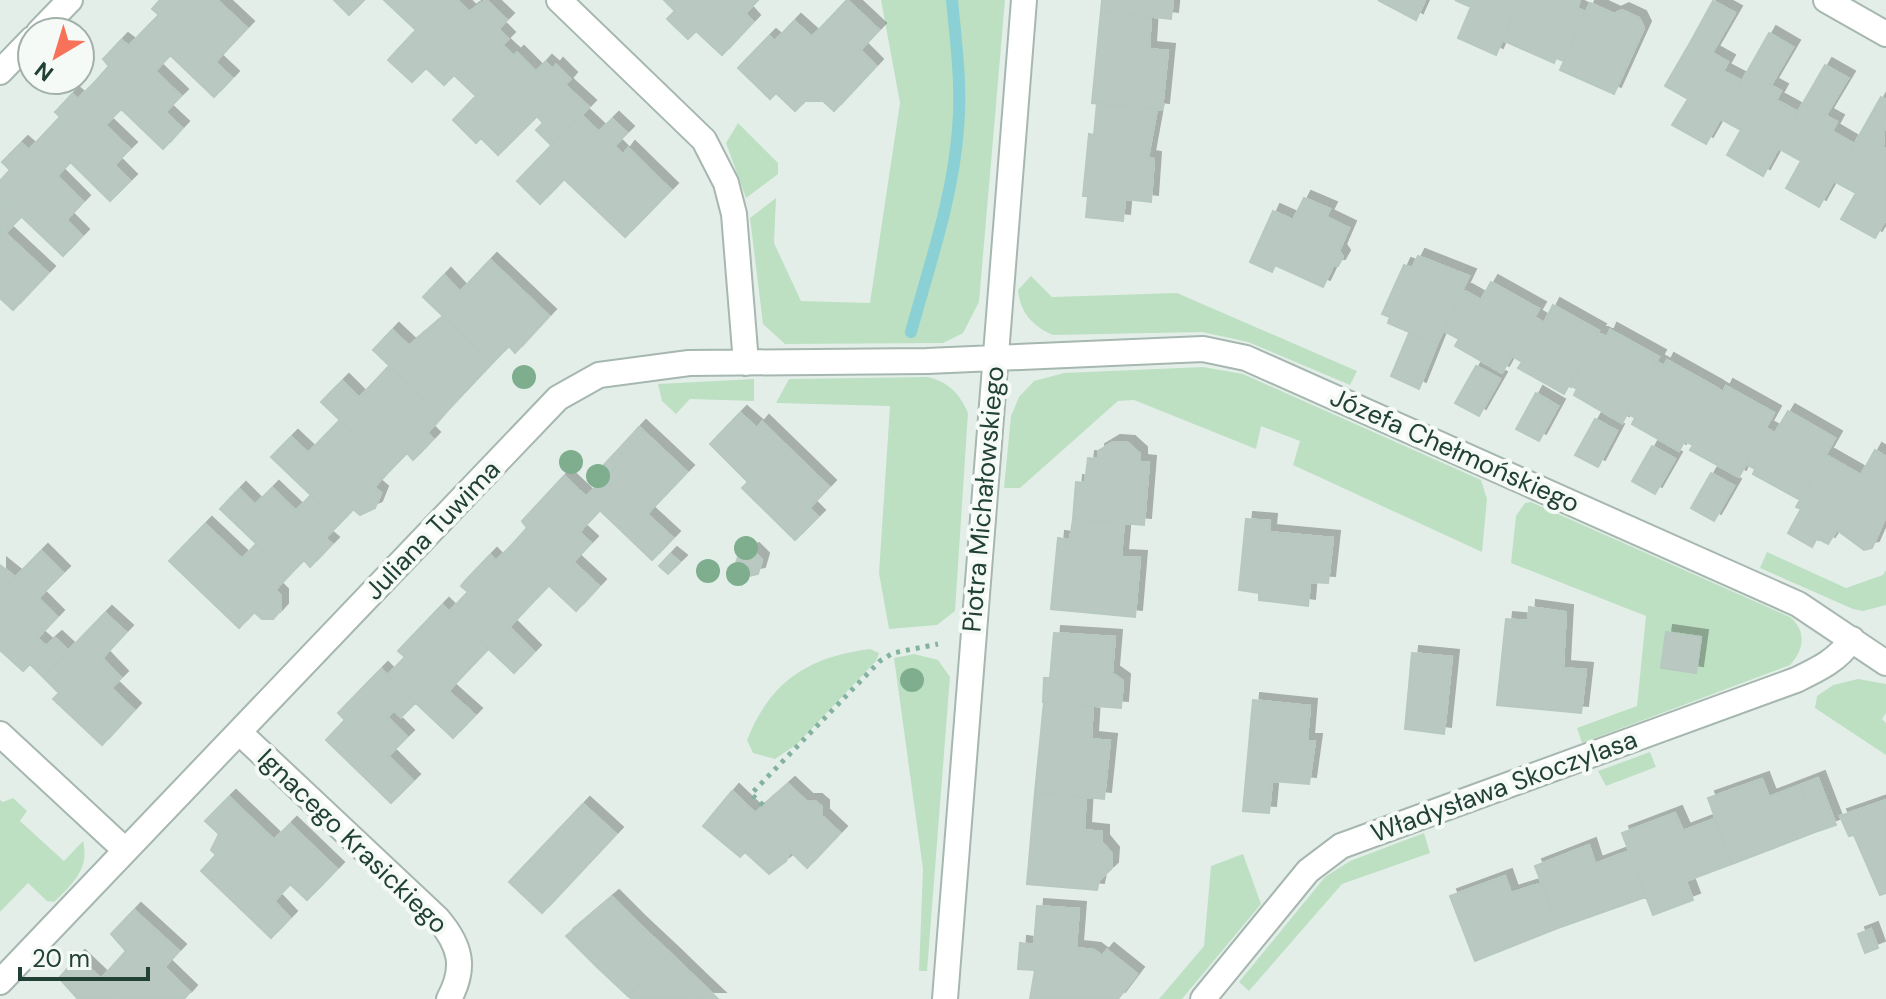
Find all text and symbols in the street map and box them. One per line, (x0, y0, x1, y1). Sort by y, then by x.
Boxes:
north arrow (16, 16, 96, 96)
text: N (29, 55, 59, 88)
street label: Piotra Michałowskiego (954, 365, 1012, 633)
street label: Józefa Chełmońskiego (1325, 380, 1585, 520)
street label: Juliana Tuwima (357, 453, 507, 607)
street label: Władysława Skoczylasa (1366, 722, 1642, 850)
street label: Ignacego Krasickiego (251, 741, 455, 941)
scale bar (20, 931, 148, 981)
text: 20 m (32, 943, 90, 974)

